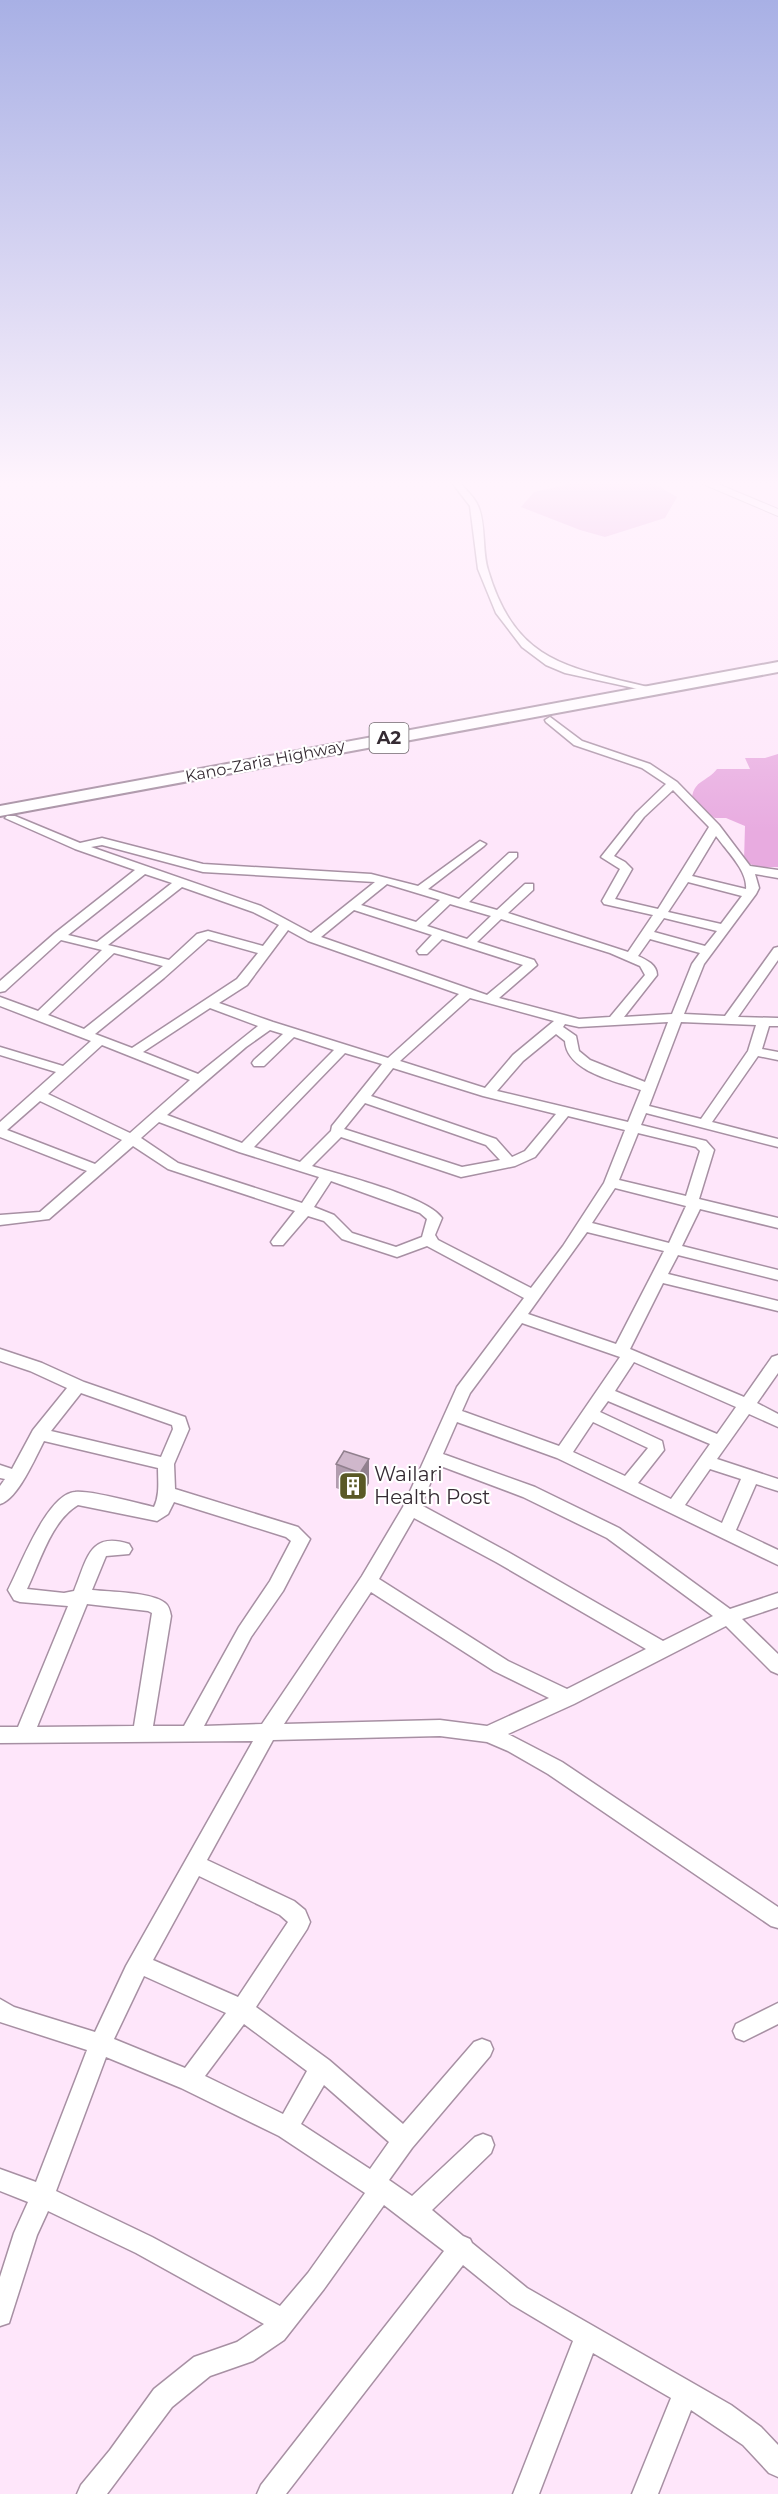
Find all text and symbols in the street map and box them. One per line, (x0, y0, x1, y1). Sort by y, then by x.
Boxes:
road number: A2 (370, 723, 408, 753)
street label: Kano-Zaria Highway (184, 736, 347, 786)
place label: Wailari Health Post (374, 1462, 490, 1509)
building icon: Wailari Health Post (337, 1470, 369, 1502)

